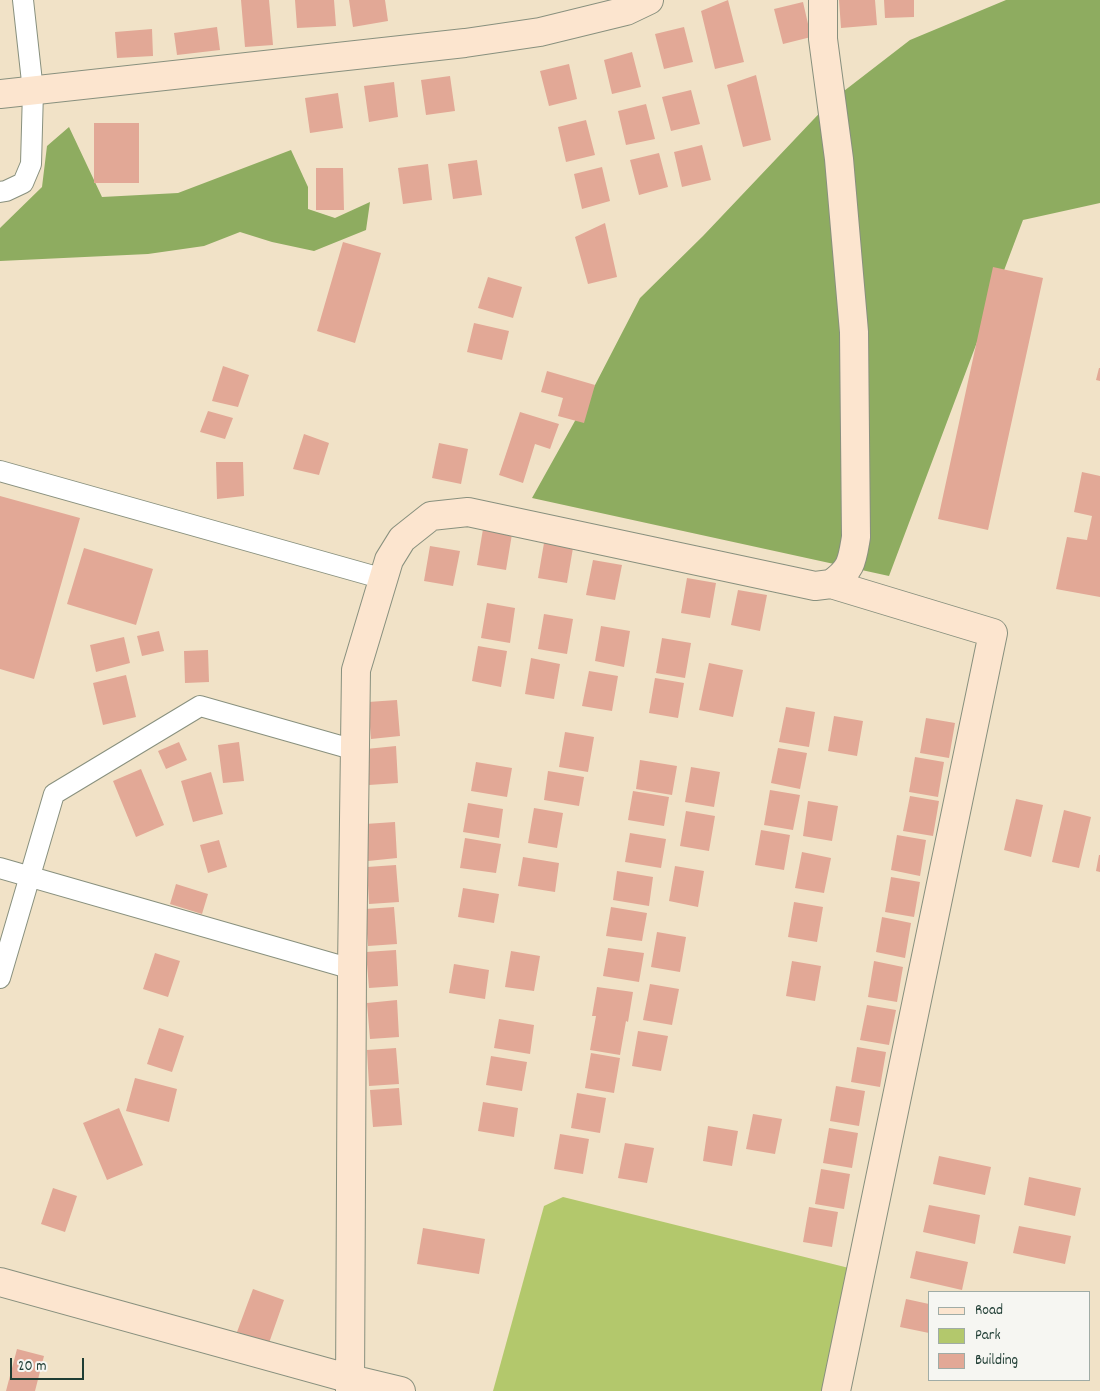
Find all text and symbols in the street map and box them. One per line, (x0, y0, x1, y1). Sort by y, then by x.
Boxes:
legend (928, 1291, 1090, 1381)
text: Road (975, 1300, 1003, 1322)
text: Park (975, 1325, 1001, 1347)
scale bar (12, 1348, 86, 1380)
text: Building (975, 1350, 1018, 1372)
text: 20 m (18, 1356, 46, 1378)

